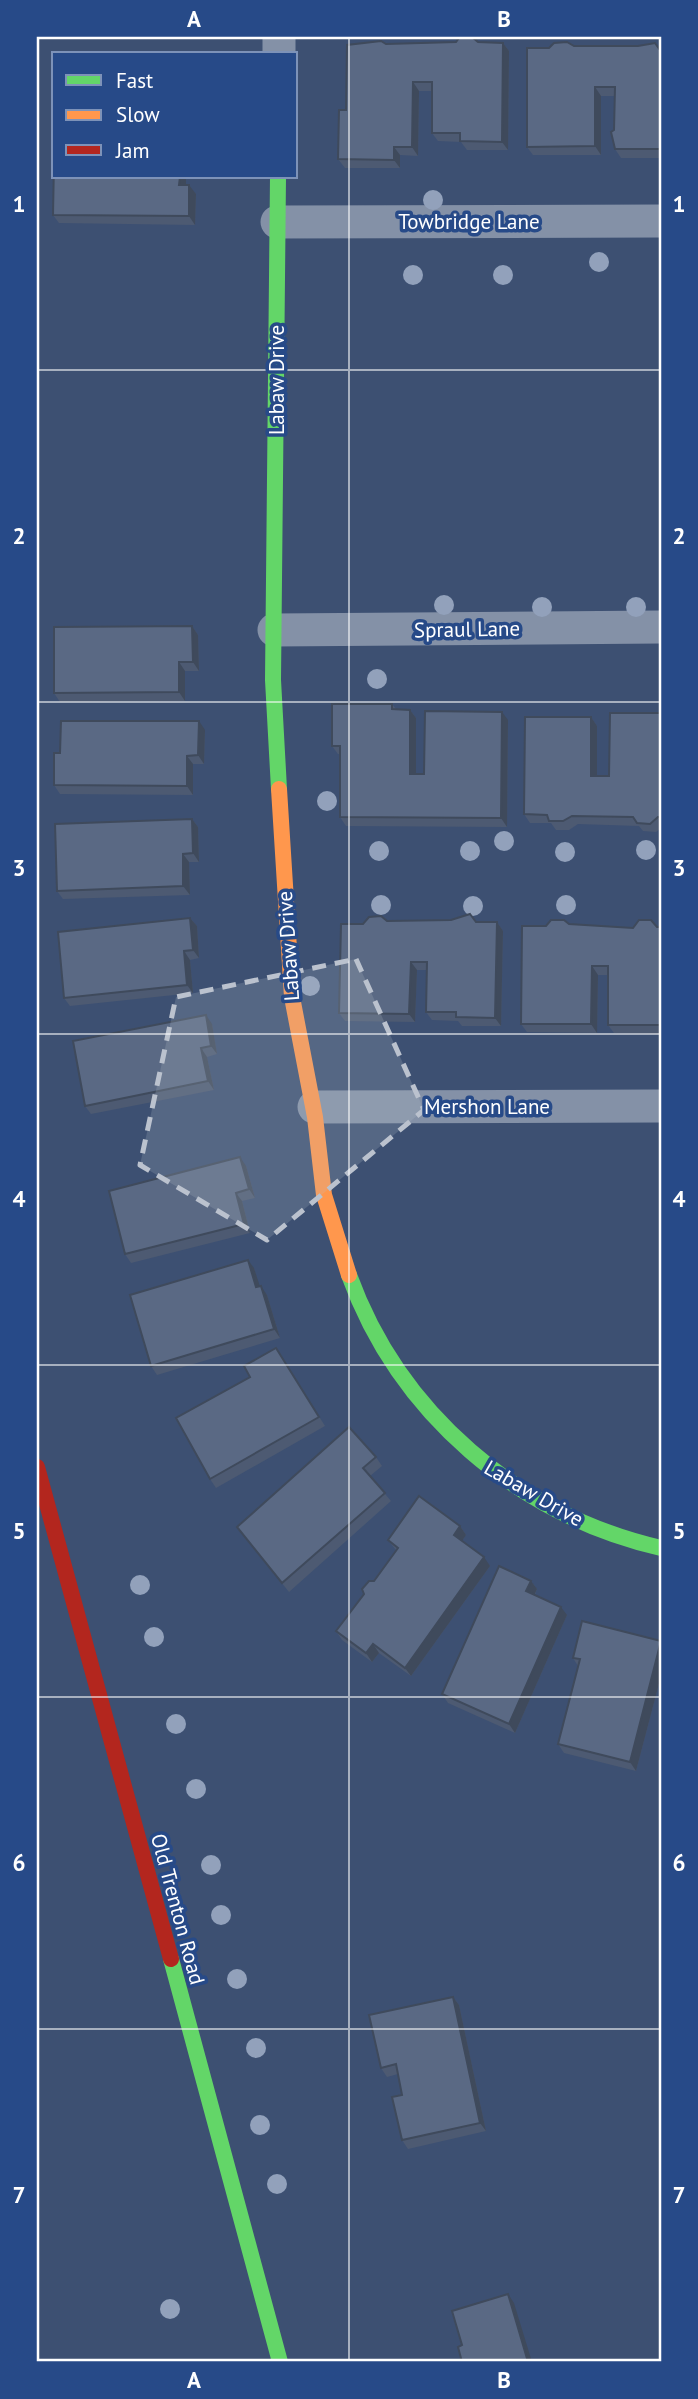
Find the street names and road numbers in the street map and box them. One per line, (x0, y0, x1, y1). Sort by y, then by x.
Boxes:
street label: Towbridge Lane (398, 208, 540, 235)
street label: Labaw Drive (263, 325, 290, 435)
street label: Spraul Lane (414, 615, 520, 643)
street label: Labaw Drive (271, 890, 305, 1002)
street label: Mershon Lane (424, 1093, 550, 1120)
street label: Labaw Drive (480, 1454, 588, 1532)
street label: Old Trenton Road (145, 1831, 211, 1987)

